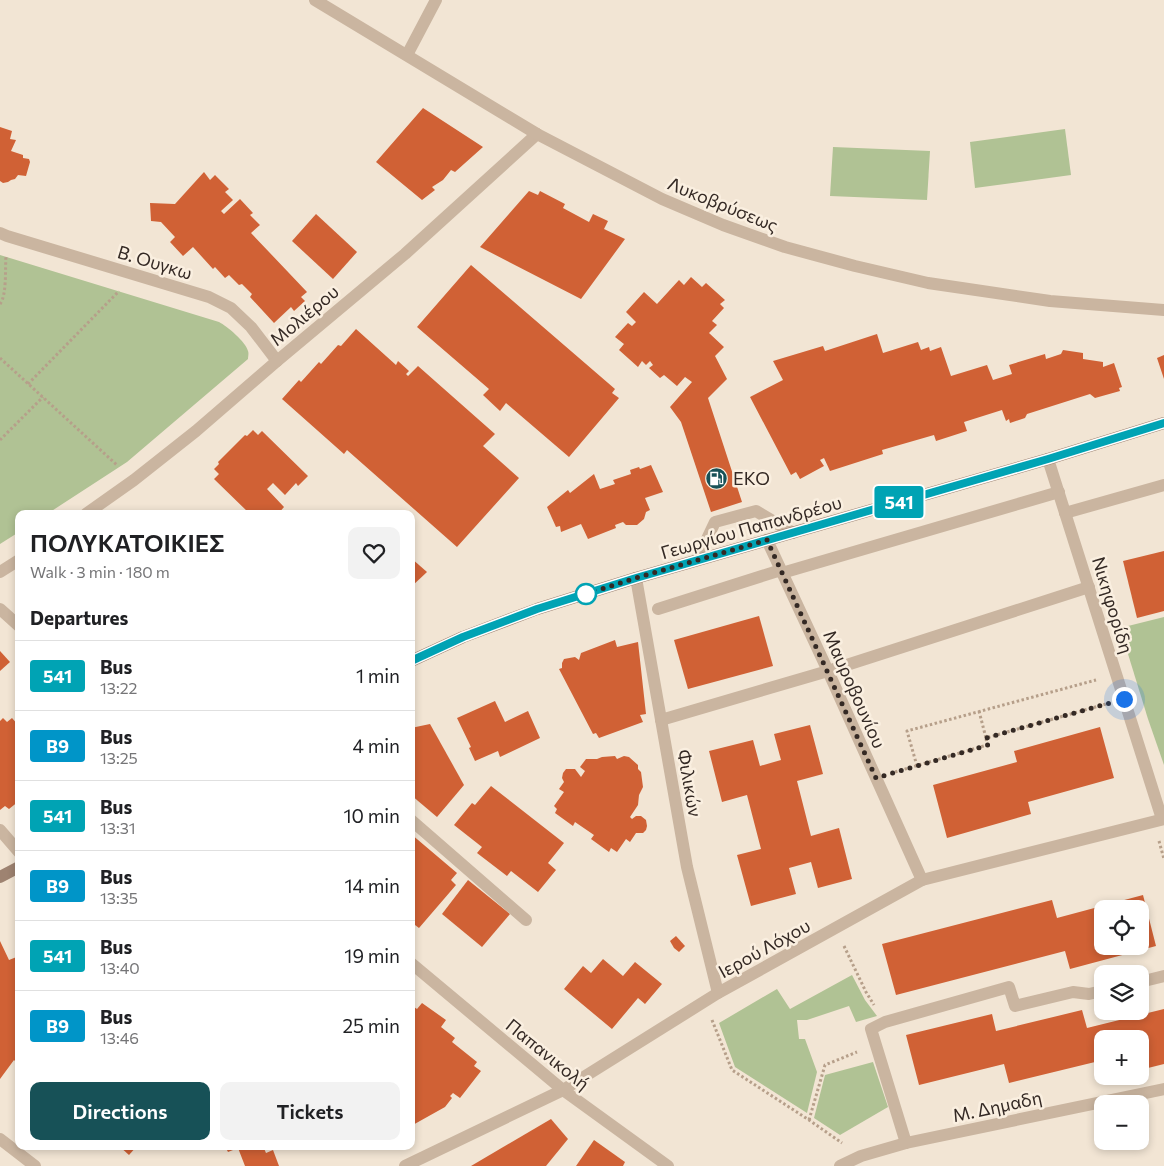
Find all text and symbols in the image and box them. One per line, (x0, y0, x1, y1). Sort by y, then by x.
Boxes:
street label: Λυκοβρύσεως (665, 172, 781, 236)
street label: Β. Ουγκω (115, 240, 195, 284)
street label: Μολιέρου (265, 280, 343, 350)
fuel station icon: EKO (705, 466, 729, 490)
place label: EKO (733, 467, 770, 489)
line badge: 541 (870, 486, 928, 518)
street label: Γεωργίου Παπανδρέου (658, 491, 844, 563)
text: 541 (884, 491, 914, 513)
button: heart (348, 527, 400, 579)
text: ΠΟΛΥΚΑΤΟΙΚΙΕΣ (30, 528, 225, 557)
street label: Νικηφορίδη (1088, 554, 1138, 656)
text: Walk · 3 min · 180 m (30, 562, 170, 581)
unlabelled marker (575, 583, 597, 605)
text: Departures (30, 606, 128, 629)
street label: Μαυροβουνίου (819, 627, 891, 751)
text: Bus (100, 655, 132, 678)
text: 1 min (356, 664, 400, 687)
text: 541 (43, 665, 72, 687)
text: 13:22 (100, 678, 138, 697)
your location (1112, 687, 1137, 712)
text: Bus (100, 725, 132, 748)
text: 4 min (353, 734, 400, 757)
text: Β9 (46, 735, 69, 757)
text: 13:25 (100, 748, 138, 767)
street label: Φιλικών (673, 748, 707, 818)
text: Bus (100, 795, 132, 818)
text: 10 min (343, 804, 400, 827)
text: 541 (43, 805, 72, 827)
text: 13:31 (100, 818, 136, 837)
text: Bus (100, 865, 132, 888)
text: 14 min (344, 874, 400, 897)
text: Β9 (46, 875, 69, 897)
text: 13:35 (100, 888, 138, 907)
map controls (1094, 900, 1149, 1150)
button: locate (1094, 900, 1149, 955)
street label: Ιερού Λόχου (714, 914, 814, 982)
text: Bus (100, 935, 132, 958)
text: 19 min (344, 944, 400, 967)
text: 541 (43, 945, 72, 967)
text: 13:40 (100, 958, 140, 977)
button: layers (1094, 965, 1149, 1020)
text: Bus (100, 1005, 132, 1028)
text: 25 min (343, 1014, 400, 1037)
street label: Παπανικολή (502, 1014, 594, 1094)
text: Β9 (46, 1015, 69, 1037)
text: 13:46 (100, 1028, 139, 1047)
button: + (1094, 1030, 1149, 1085)
button: Directions (30, 1082, 210, 1140)
button: Tickets (220, 1082, 400, 1140)
street label: Μ. Δημαδη (950, 1086, 1044, 1126)
button: − (1094, 1095, 1149, 1150)

